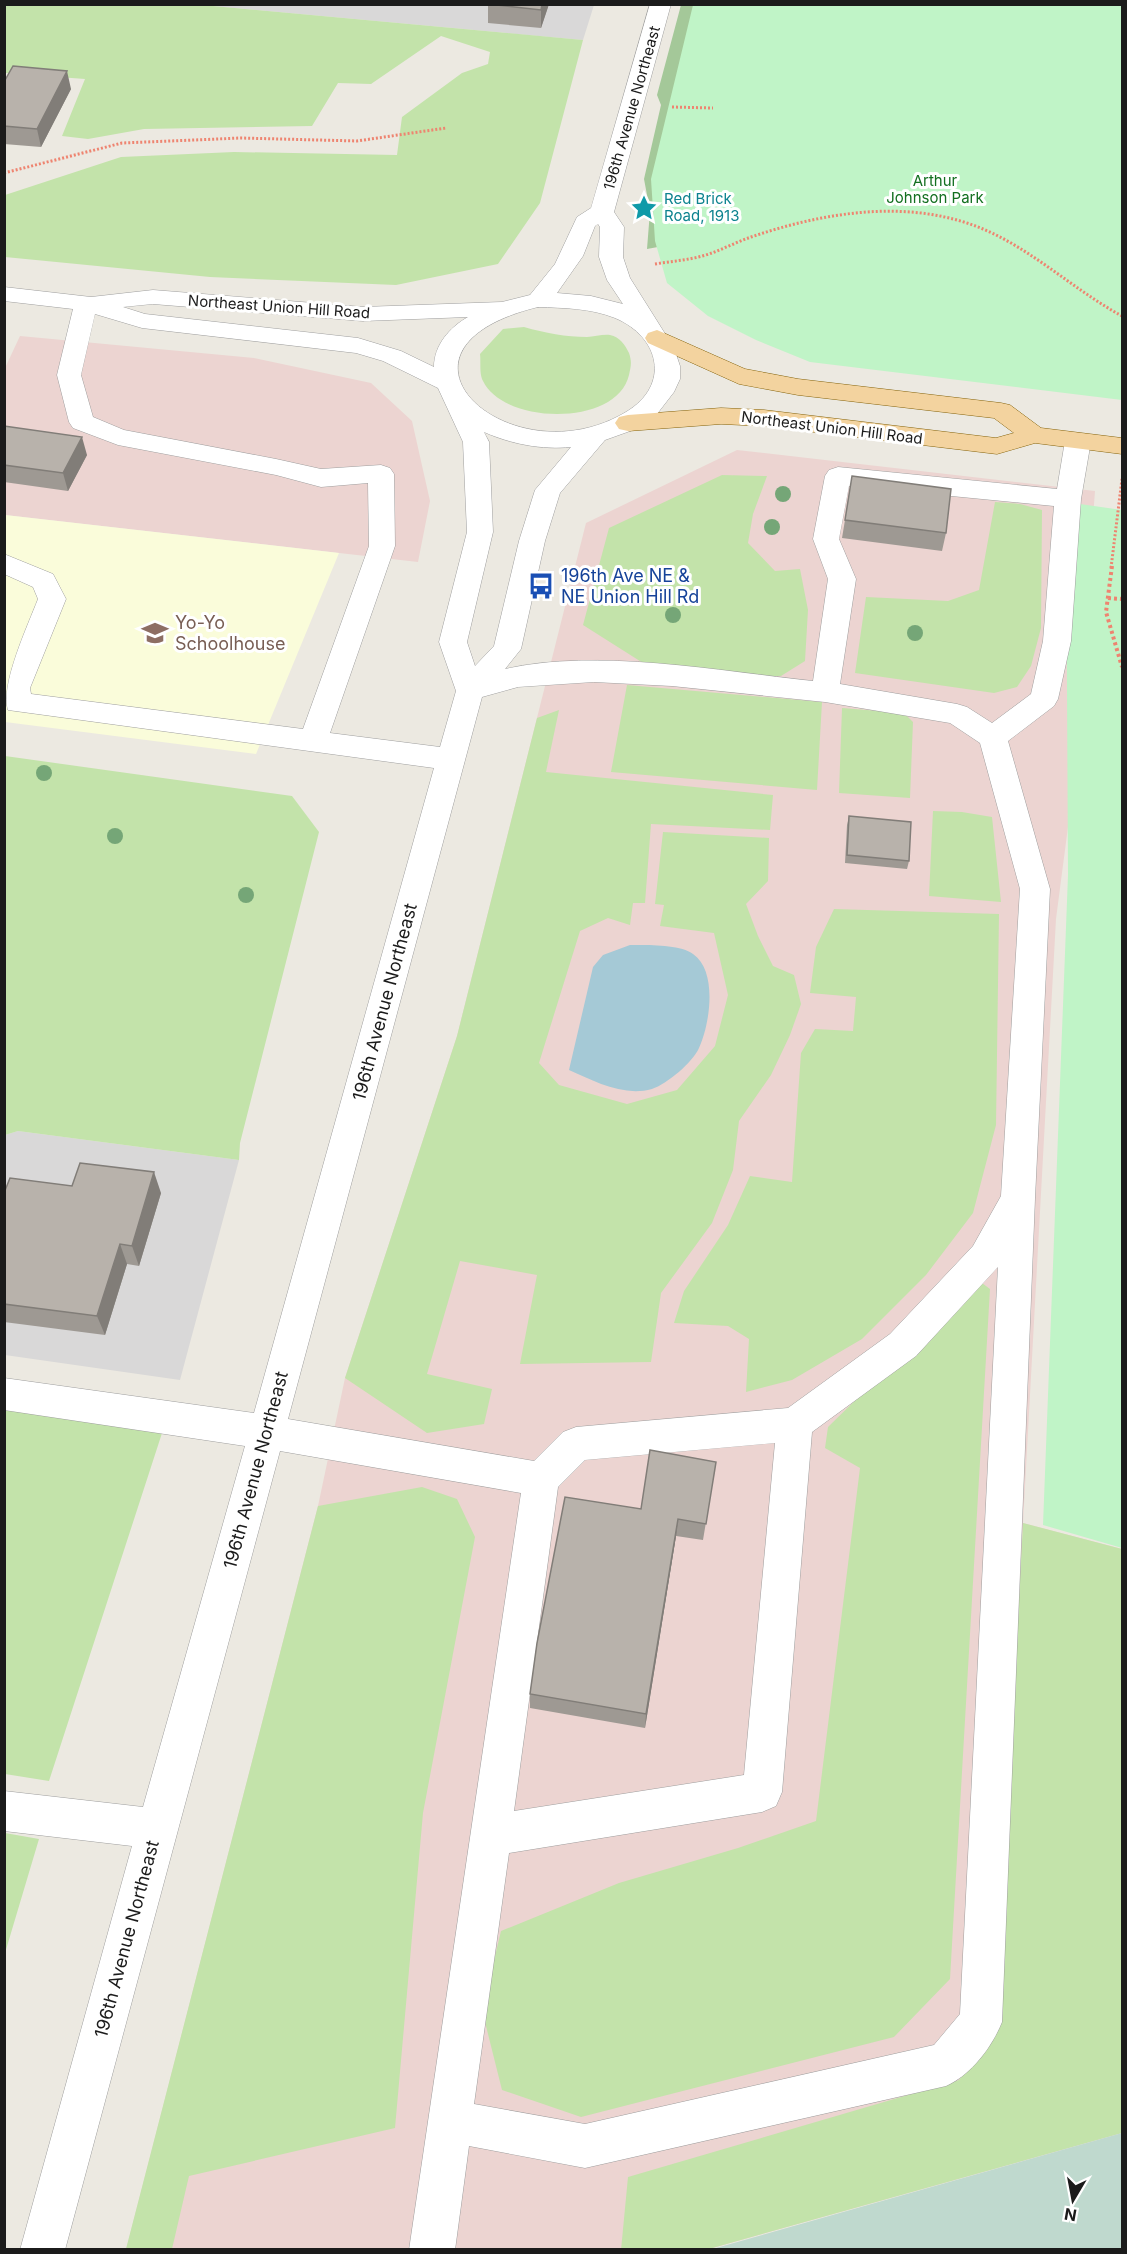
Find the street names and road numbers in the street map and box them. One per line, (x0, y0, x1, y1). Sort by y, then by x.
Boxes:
street label: 196th Avenue Northeast (599, 24, 664, 192)
street label: Northeast Union Hill Road (187, 291, 371, 322)
street label: Northeast Union Hill Road (740, 407, 924, 448)
street label: 196th Avenue Northeast (348, 901, 421, 1103)
street label: 196th Avenue Northeast (219, 1369, 292, 1571)
street label: 196th Avenue Northeast (90, 1838, 163, 2040)

